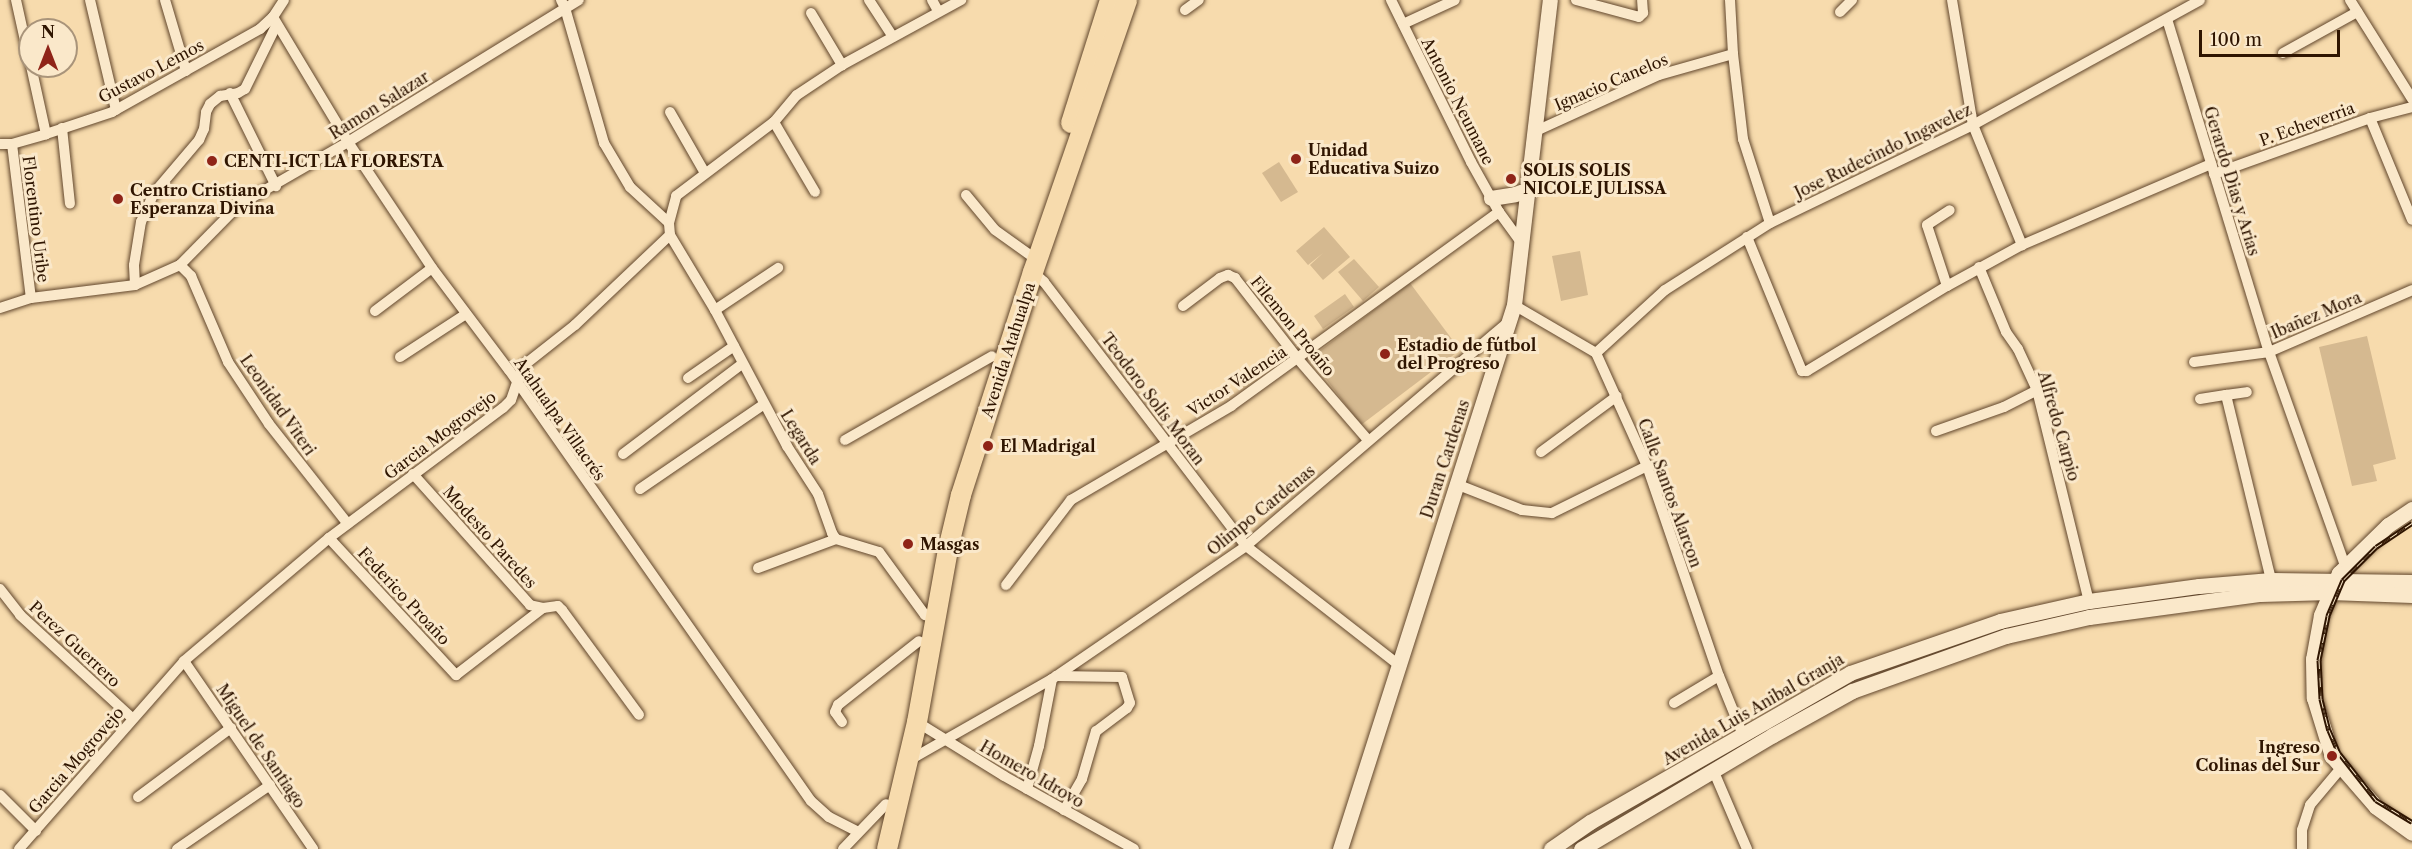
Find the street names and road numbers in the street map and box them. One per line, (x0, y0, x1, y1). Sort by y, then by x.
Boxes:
street label: Antonio Neumane (1418, 34, 1498, 168)
street label: Gustavo Lemos (95, 35, 207, 107)
street label: Ignacio Canelos (1551, 49, 1671, 115)
street label: Ramon Salazar (326, 67, 432, 143)
street label: P. Echeverria (2257, 98, 2357, 150)
street label: Jose Rudecindo Ingavelez (1791, 100, 1975, 202)
street label: Gerardo Dias y Arias (2200, 103, 2264, 259)
street label: Florentino Uribe (19, 155, 53, 283)
street label: Filemon Proaño (1247, 272, 1339, 380)
street label: Avenida Atahualpa (977, 279, 1039, 421)
street label: Ibañez Mora (2268, 287, 2364, 343)
street label: Teodoro Solis Moran (1097, 329, 1209, 469)
street label: Victor Valencia (1183, 342, 1291, 420)
street label: Leonidad Viteri (236, 351, 320, 459)
street label: Atahualpa Villacrés (510, 353, 610, 485)
street label: Alfredo Carpio (2034, 369, 2084, 483)
street label: Garcia Mogrovejo (380, 387, 500, 483)
street label: Duran Cardenas (1417, 397, 1473, 521)
street label: Legarda (777, 406, 825, 468)
street label: Calle Santos Alarcon (1634, 415, 1706, 571)
street label: Olimpo Cardenas (1203, 461, 1319, 559)
street label: Modesto Paredes (439, 482, 541, 592)
street label: Federico Proaño (354, 543, 454, 649)
street label: Perez Guerrero (26, 597, 124, 691)
street label: Avenida Luis Anibal Granja (1659, 649, 1847, 769)
street label: Miguel de Santiago (212, 680, 310, 812)
street label: Garcia Mogrovejo (24, 703, 128, 817)
street label: Homero Idrovo (977, 736, 1087, 812)

